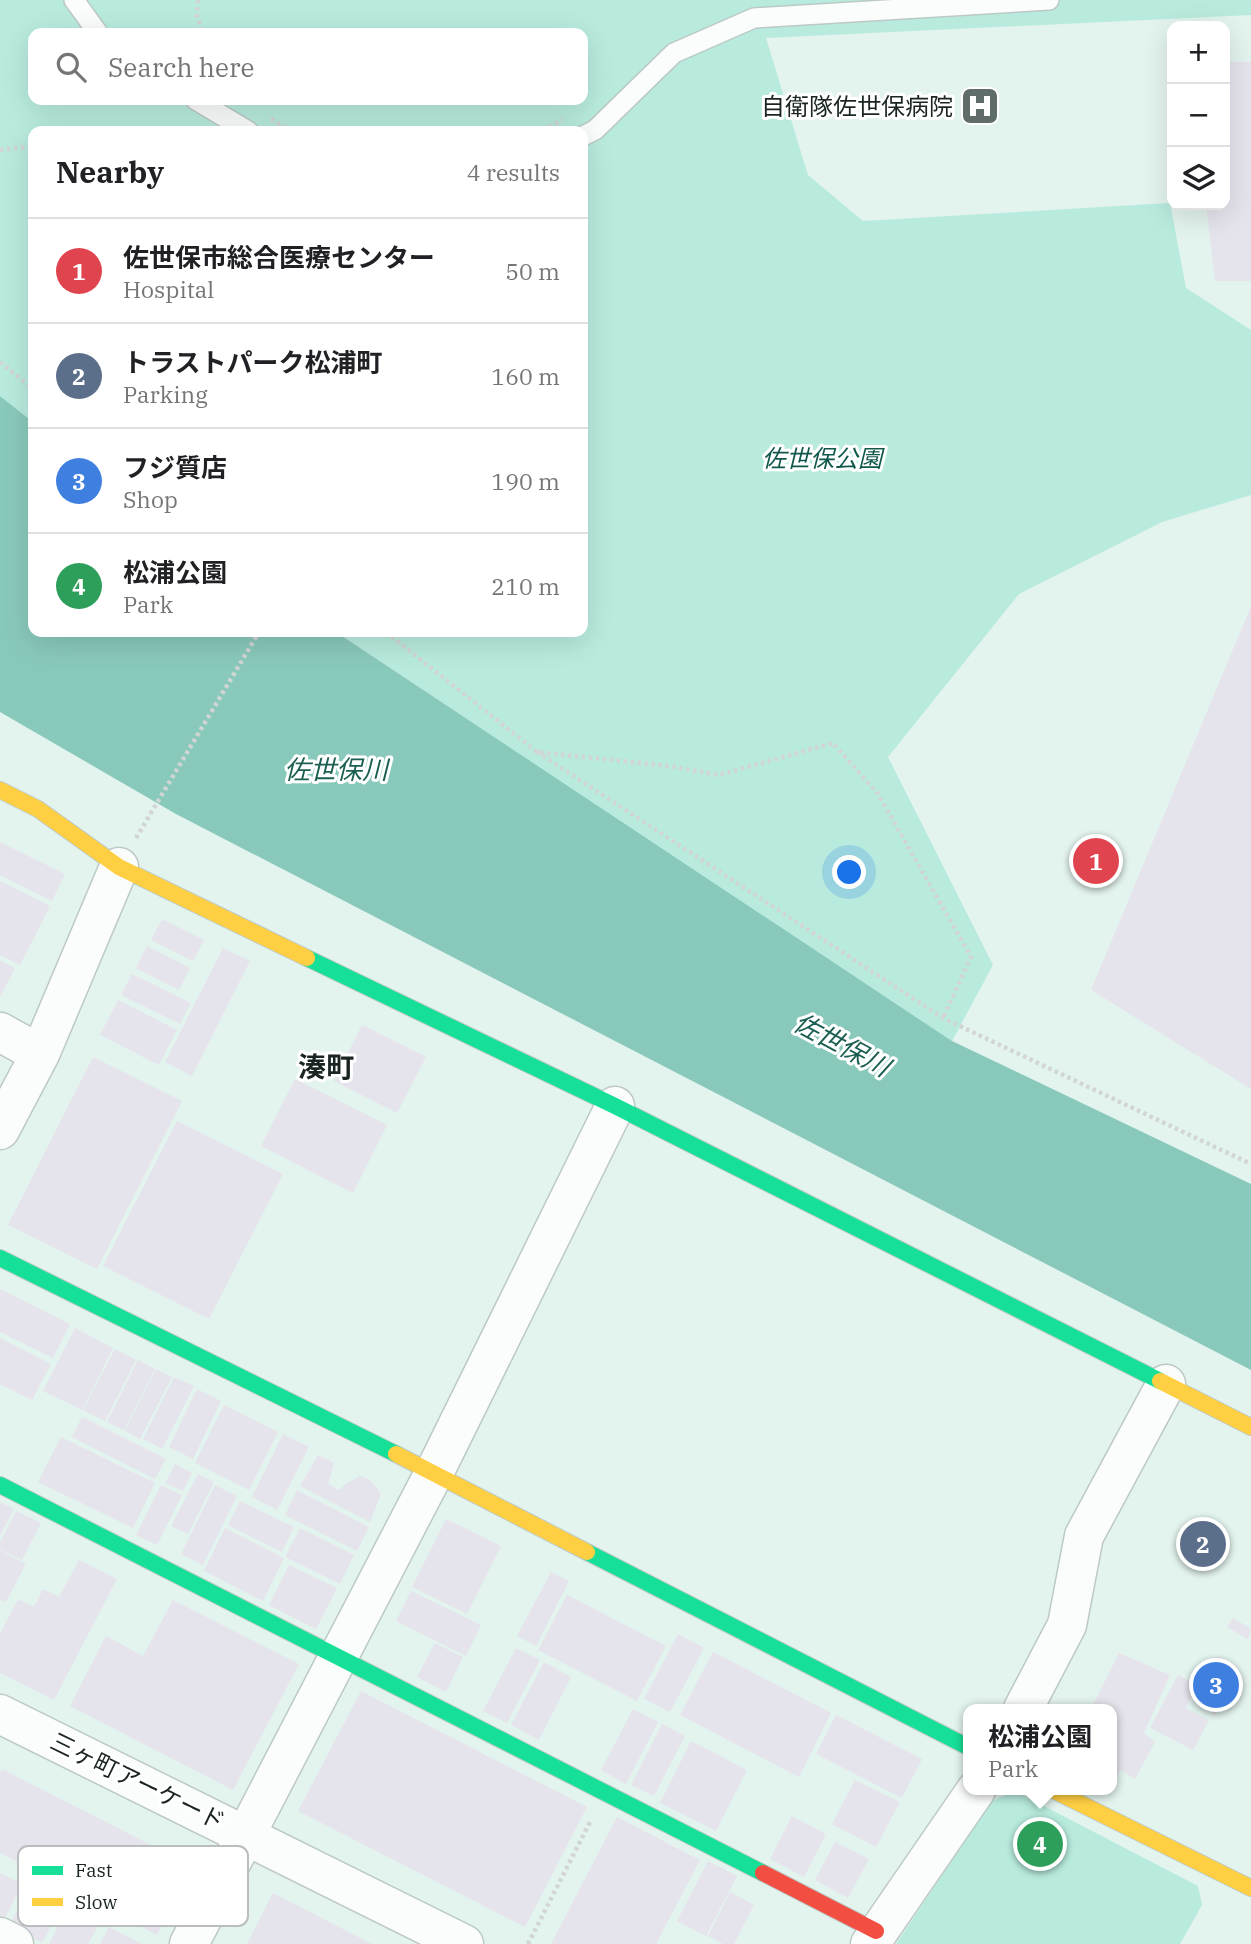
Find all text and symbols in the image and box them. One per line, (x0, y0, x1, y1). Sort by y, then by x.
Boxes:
map controls (1167, 21, 1230, 210)
button: + (1167, 21, 1230, 84)
search box (28, 28, 588, 105)
icon: search (52, 48, 90, 86)
text: Search here (108, 50, 254, 84)
button: − (1167, 84, 1230, 147)
hospital icon: 自衛隊佐世保病院 (959, 85, 1001, 127)
place label: 自衛隊佐世保病院 (761, 90, 953, 122)
button: layers (1167, 147, 1230, 210)
text: Nearby (56, 152, 164, 191)
text: 4 results (467, 157, 560, 187)
text: 佐世保市総合医療センター (123, 240, 435, 274)
text: 1 (72, 256, 86, 286)
text: 50 m (505, 256, 560, 286)
text: Hospital (123, 274, 214, 304)
text: トラストパーク松浦町 (123, 345, 382, 379)
text: 2 (72, 361, 86, 391)
text: 160 m (491, 361, 560, 391)
text: Parking (123, 379, 208, 409)
park label: 佐世保公園 (762, 442, 885, 474)
text: フジ質店 (123, 450, 227, 484)
text: 3 (72, 466, 86, 496)
text: 190 m (491, 466, 560, 496)
text: Shop (123, 484, 178, 514)
text: 松浦公園 (123, 555, 227, 589)
text: 4 (72, 571, 86, 601)
text: 210 m (491, 571, 560, 601)
text: Park (123, 589, 173, 619)
water label: 佐世保川 (284, 752, 391, 786)
pin: 1 (1073, 835, 1119, 887)
your location (832, 855, 866, 889)
water label: 佐世保川 (788, 1005, 899, 1085)
district label: 湊町 (298, 1048, 354, 1085)
pin: 2 (1180, 1518, 1226, 1570)
pin: 3 (1193, 1659, 1239, 1711)
popup (963, 1704, 1117, 1795)
text: 松浦公園 (988, 1719, 1092, 1753)
street label: 三ヶ町アーケード (45, 1725, 231, 1837)
text: Park (988, 1753, 1038, 1783)
pin: 4 (1017, 1818, 1063, 1870)
legend (18, 1846, 248, 1926)
text: Fast (75, 1858, 113, 1882)
text: Slow (75, 1890, 117, 1914)

